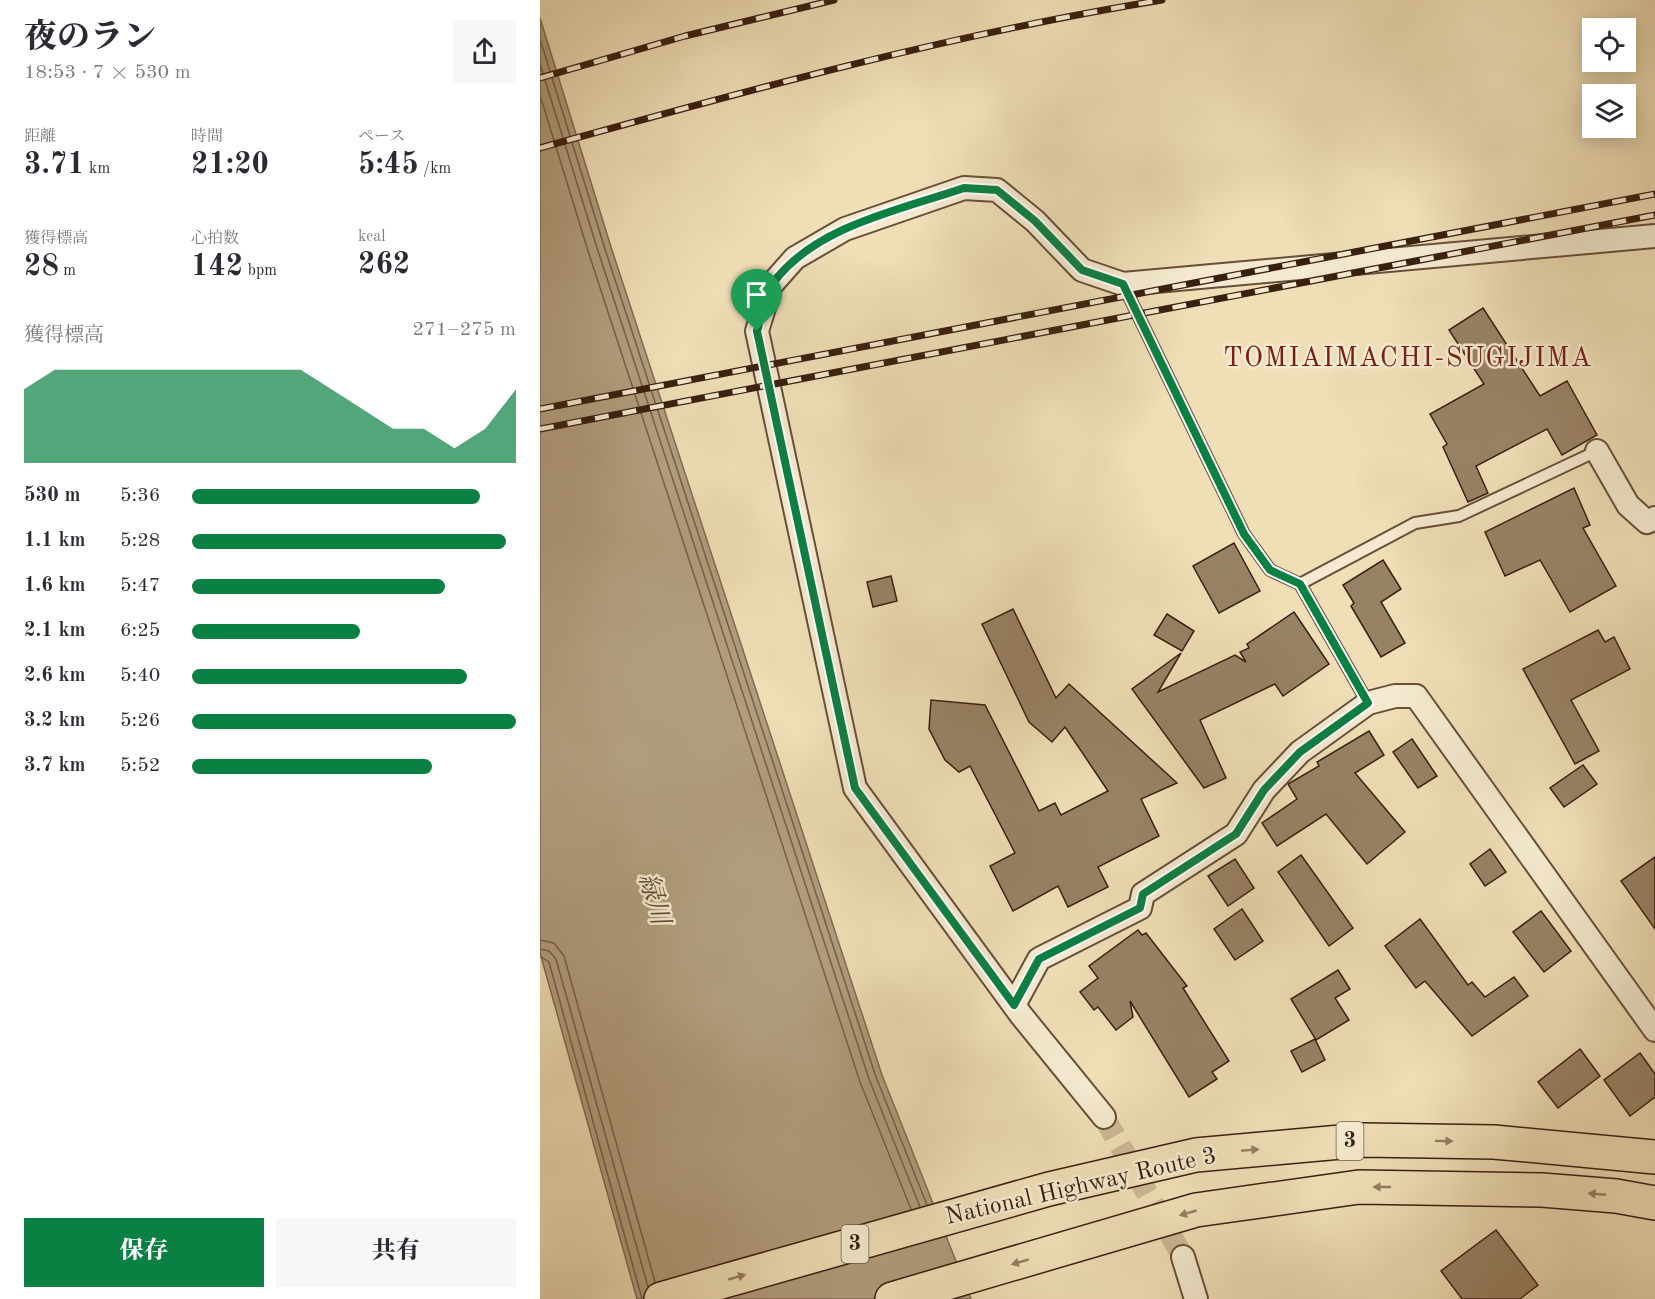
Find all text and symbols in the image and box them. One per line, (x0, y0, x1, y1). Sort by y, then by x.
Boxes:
map controls (1582, 18, 1636, 138)
button: locate (1582, 18, 1636, 72)
button: share (453, 20, 516, 83)
text: 夜のラン (24, 22, 156, 55)
text: 18:53 · 7 × 530 m (24, 63, 191, 83)
button: layers (1582, 84, 1636, 138)
text: 距離 (24, 129, 56, 145)
text: 時間 (191, 129, 223, 145)
text: ペース (358, 129, 405, 145)
text: 3.71 (24, 150, 85, 180)
text: 21:20 (191, 150, 269, 180)
text: 5:45 (358, 150, 419, 180)
text: km (85, 161, 110, 177)
text: /km (419, 161, 451, 177)
text: kcal (358, 229, 386, 245)
text: 獲得標高 (24, 231, 88, 247)
text: 心拍数 (191, 231, 239, 247)
text: 262 (358, 250, 410, 280)
text: 28 (24, 252, 59, 282)
text: 142 (191, 252, 243, 282)
text: m (59, 263, 76, 279)
text: bpm (243, 263, 277, 279)
pin (731, 269, 782, 331)
icon: arrive (740, 278, 773, 311)
text: 271–275 m (413, 320, 516, 340)
text: 獲得標高 (24, 326, 104, 346)
district label: TOMIAIMACHI-SUGIJIMA (1223, 345, 1593, 372)
text: 530 m (24, 486, 80, 506)
text: 5:36 (120, 486, 160, 506)
text: 1.1 km (24, 531, 86, 551)
text: 5:28 (120, 531, 160, 551)
text: 1.6 km (24, 576, 86, 596)
text: 5:47 (120, 576, 160, 596)
text: 2.1 km (24, 621, 86, 641)
text: 6:25 (120, 621, 160, 641)
text: 2.6 km (24, 666, 86, 686)
text: 5:40 (120, 666, 160, 686)
text: 3.2 km (24, 711, 86, 731)
text: 5:26 (120, 711, 160, 731)
text: 3.7 km (24, 756, 86, 776)
text: 5:52 (120, 756, 160, 776)
water label: 緑川 (633, 870, 675, 930)
road number: 3 (1336, 1122, 1364, 1160)
one-way arrow (1435, 1136, 1454, 1146)
street label: National Highway Route 3 (943, 1144, 1219, 1230)
one-way arrow (1240, 1145, 1259, 1155)
one-way arrow (1372, 1183, 1391, 1192)
one-way arrow (1588, 1189, 1607, 1199)
one-way arrow (1179, 1208, 1198, 1218)
button: 保存 (24, 1218, 264, 1287)
button: 共有 (276, 1218, 516, 1287)
road number: 3 (842, 1225, 868, 1263)
one-way arrow (1011, 1258, 1029, 1268)
one-way arrow (728, 1272, 746, 1282)

